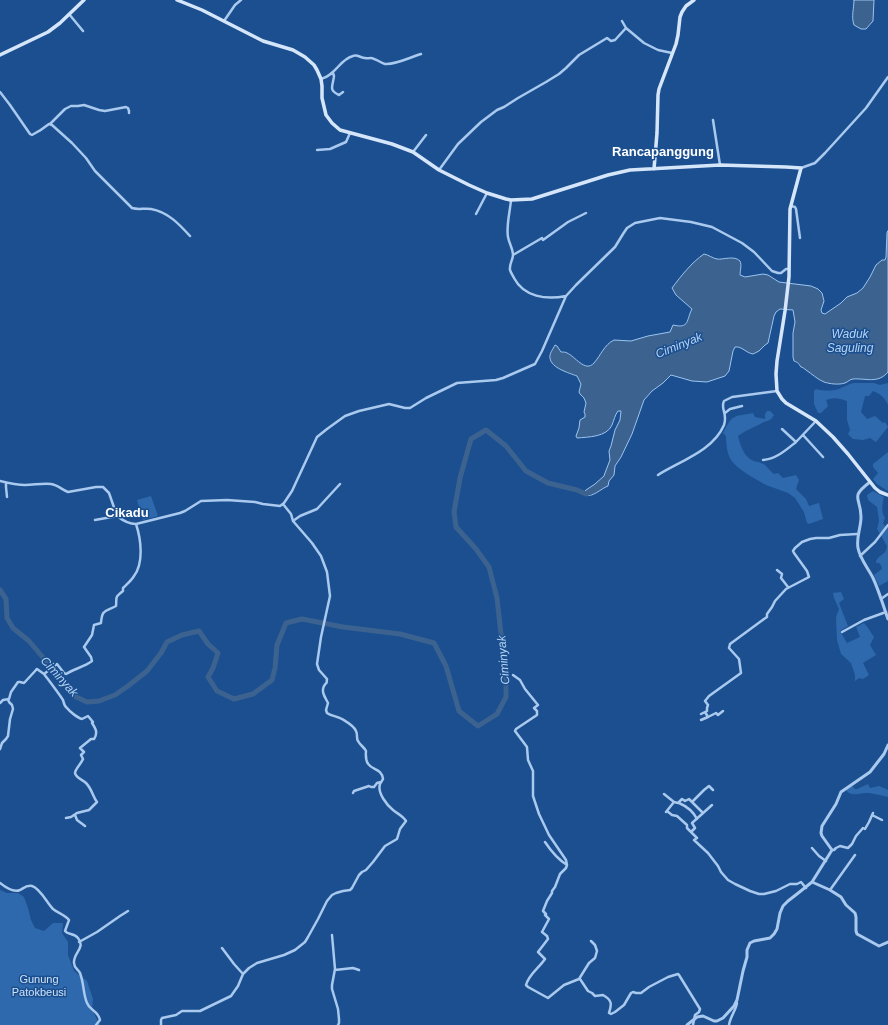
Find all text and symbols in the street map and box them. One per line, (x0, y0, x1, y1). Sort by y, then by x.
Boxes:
district label: Rancapanggung (612, 144, 714, 160)
water label: Waduk Saguling (827, 328, 873, 356)
water label: Ciminyak (653, 330, 705, 362)
district label: Cikadu (105, 505, 149, 521)
water label: Ciminyak (495, 635, 513, 685)
water label: Ciminyak (37, 654, 81, 700)
park label: Gunung Patokbeusi (12, 973, 66, 999)

